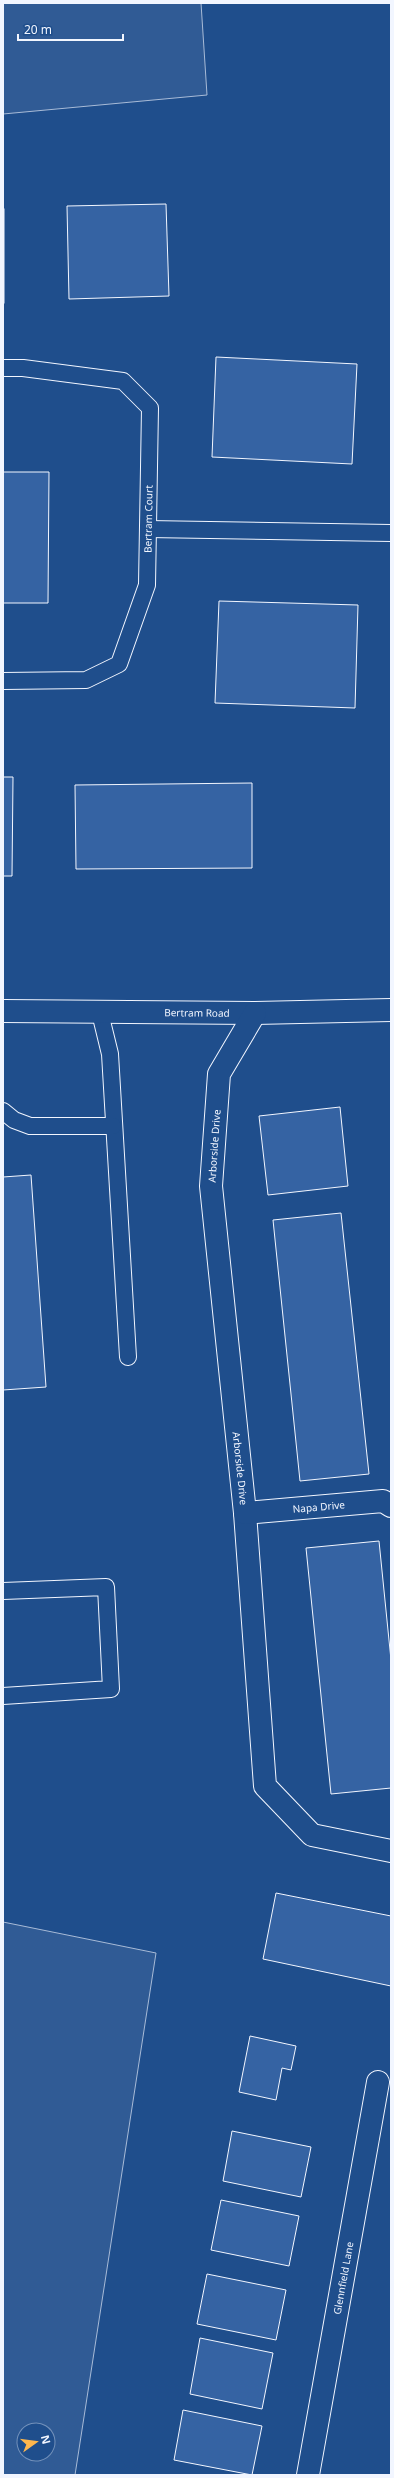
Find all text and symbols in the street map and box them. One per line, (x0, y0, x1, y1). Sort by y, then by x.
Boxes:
scale bar (18, 16, 123, 42)
text: 20 m (24, 21, 52, 38)
street label: Bertram Court (140, 485, 156, 553)
street label: Bertram Road (164, 1005, 230, 1020)
street label: Arborside Drive (204, 1109, 224, 1183)
street label: Arborside Drive (230, 1431, 251, 1506)
street label: Napa Drive (292, 1497, 346, 1516)
street label: Glennfield Lane (330, 2240, 356, 2316)
north arrow (16, 2422, 56, 2462)
text: N (38, 2433, 55, 2446)

